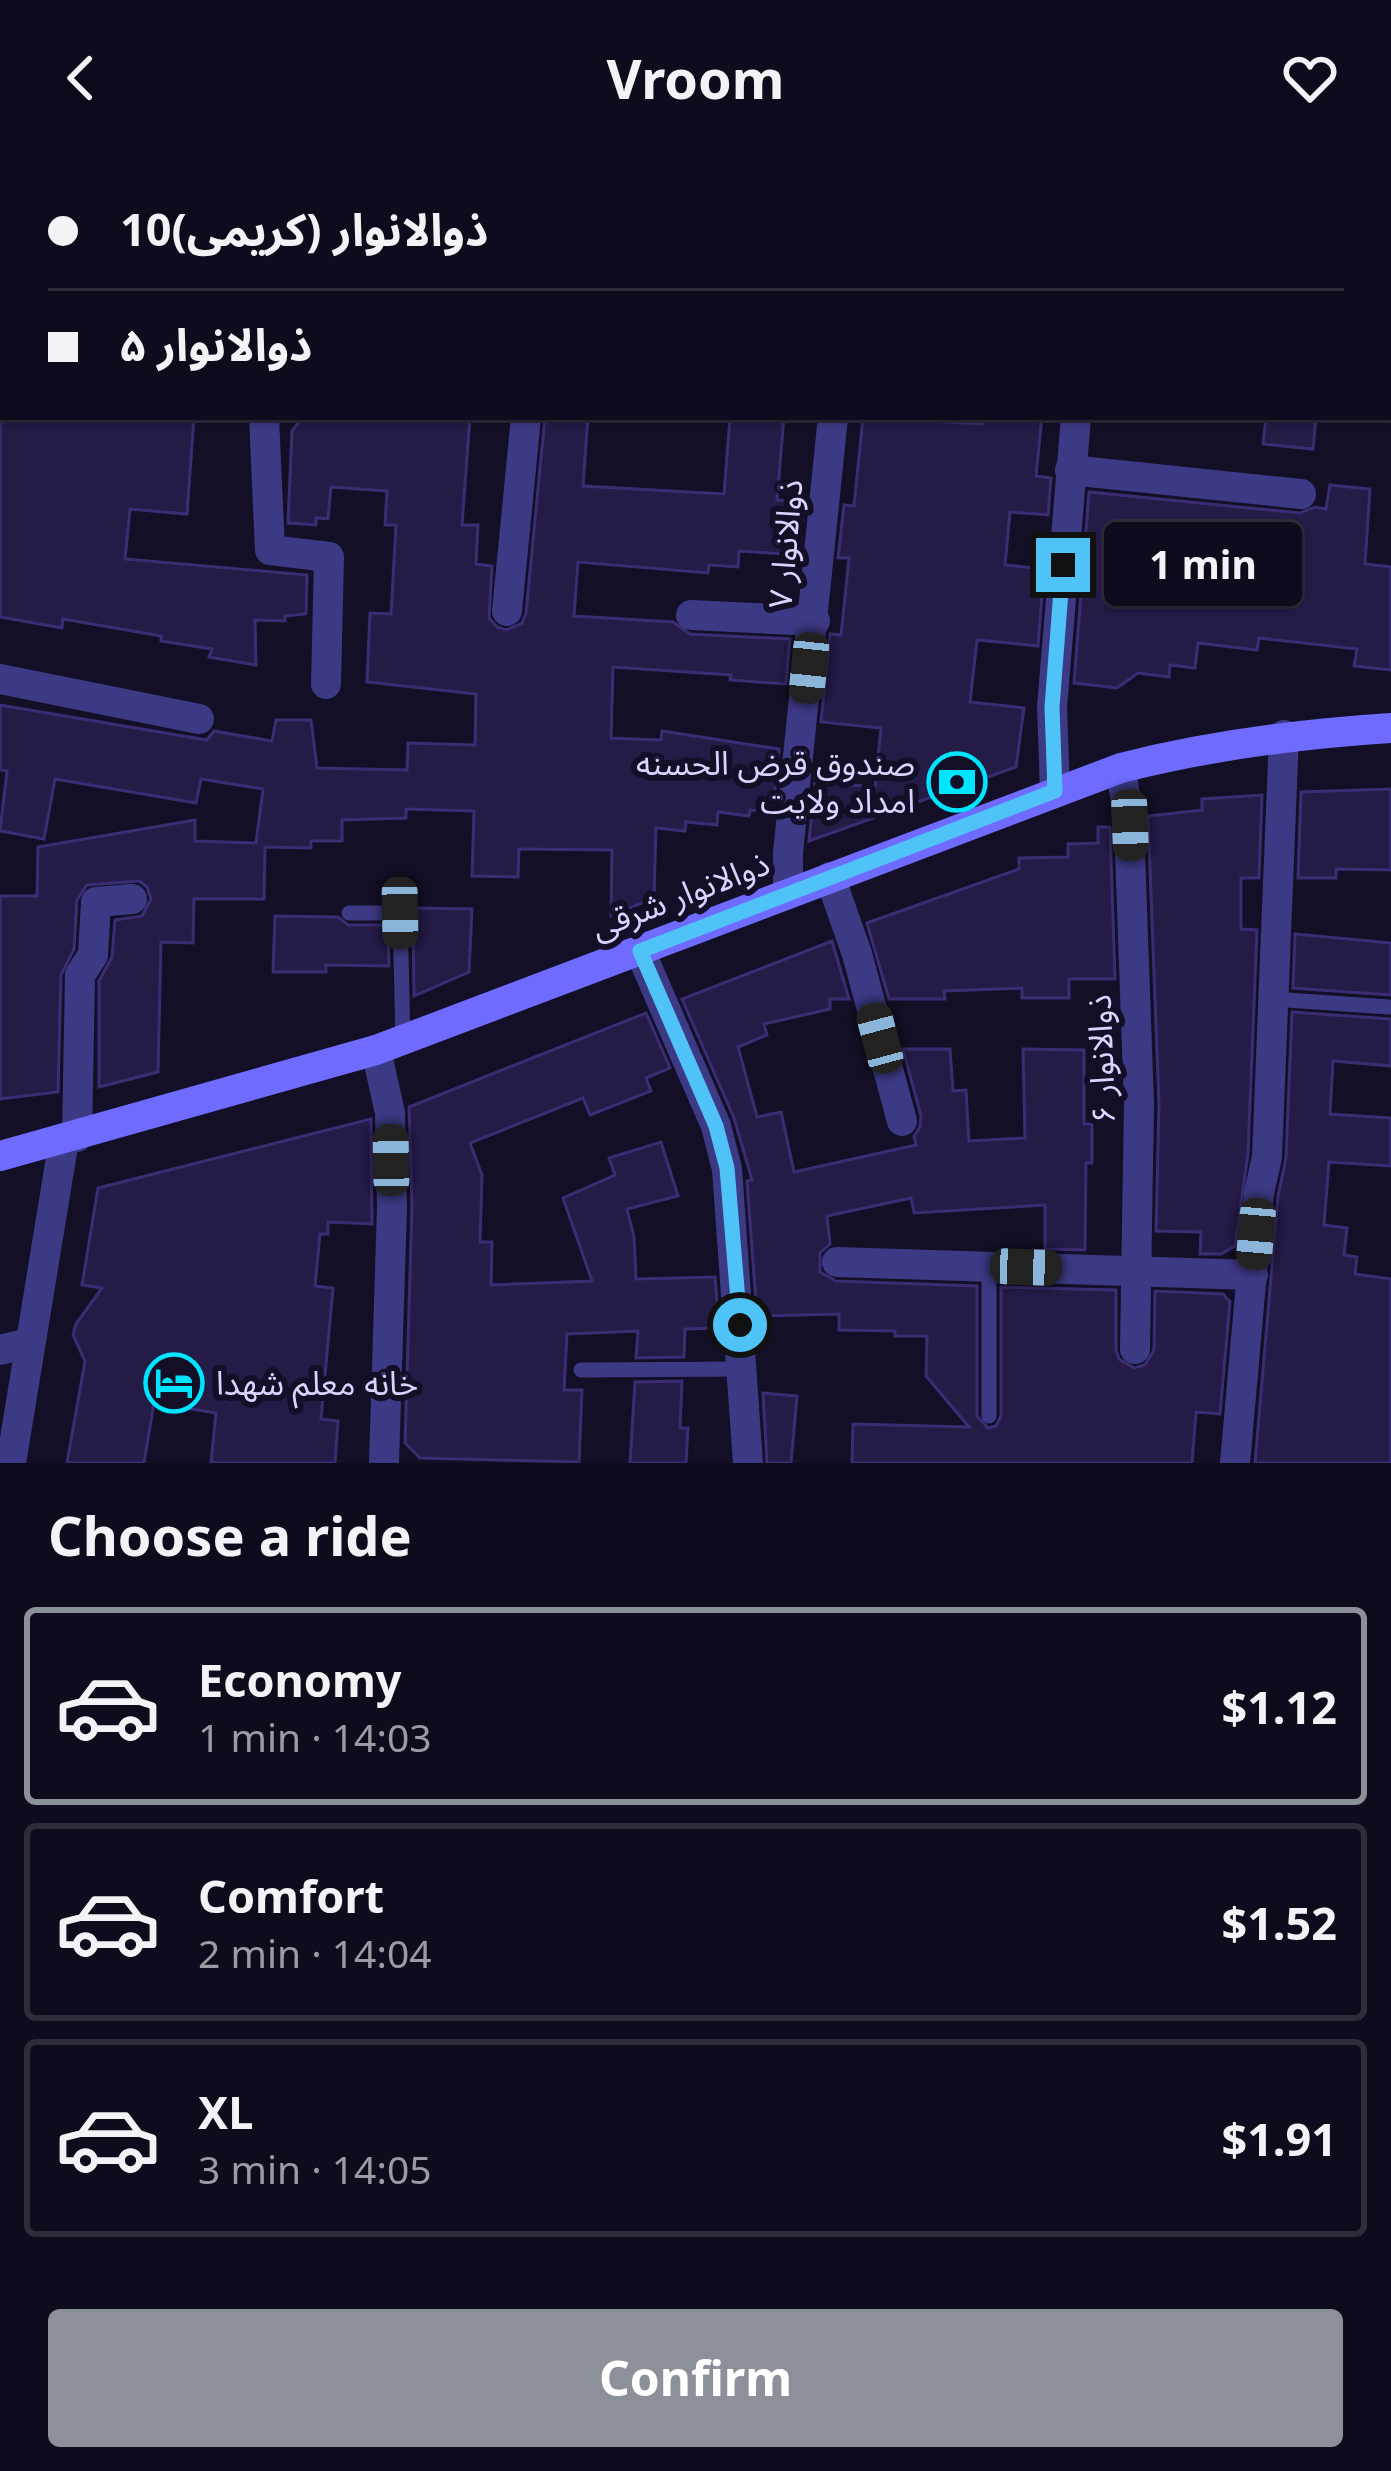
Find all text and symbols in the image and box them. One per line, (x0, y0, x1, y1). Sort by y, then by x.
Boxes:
text: Vroom (607, 41, 784, 115)
icon: back (48, 45, 114, 111)
icon: heart (1277, 45, 1343, 111)
text: 10ذوالانوار (کریمی) (120, 198, 488, 259)
text: ذوالانوار ۵ (120, 313, 312, 374)
street label: ذوالانوار ۷ (756, 478, 813, 610)
callout: 1 min (1105, 523, 1303, 607)
text: 1 min (1149, 537, 1257, 590)
route end (1036, 538, 1090, 592)
car (787, 630, 831, 706)
place label: صندوق قرض الحسنه امداد ولایت (636, 740, 915, 823)
bank icon: صندوق قرض الحسنه امداد ولایت (926, 751, 988, 813)
car (1111, 788, 1149, 862)
street label: ذوالانوار شرقی (584, 840, 775, 949)
car (381, 877, 419, 949)
street label: ذوالانوار ۶ (1076, 994, 1125, 1124)
car (853, 999, 907, 1077)
car (372, 1124, 410, 1196)
car (1235, 1197, 1277, 1271)
car (989, 1248, 1063, 1286)
route start (713, 1298, 767, 1352)
hotel icon: خانه معلم شهدا (143, 1352, 205, 1414)
place label: خانه معلم شهدا (216, 1360, 418, 1409)
text: Choose a ride (48, 1498, 412, 1572)
text: Economy (198, 1649, 402, 1710)
icon: car (54, 1652, 162, 1760)
text: $1.12 (1221, 1676, 1337, 1737)
text: 1 min · 14:03 (198, 1710, 432, 1763)
text: Comfort (198, 1865, 384, 1926)
icon: car (54, 1868, 162, 1976)
text: $1.52 (1221, 1892, 1337, 1953)
text: 2 min · 14:04 (198, 1926, 432, 1979)
text: XL (198, 2081, 253, 2142)
icon: car (54, 2084, 162, 2192)
text: $1.91 (1221, 2108, 1337, 2169)
text: 3 min · 14:05 (198, 2142, 432, 2195)
button: Confirm (48, 2309, 1343, 2447)

